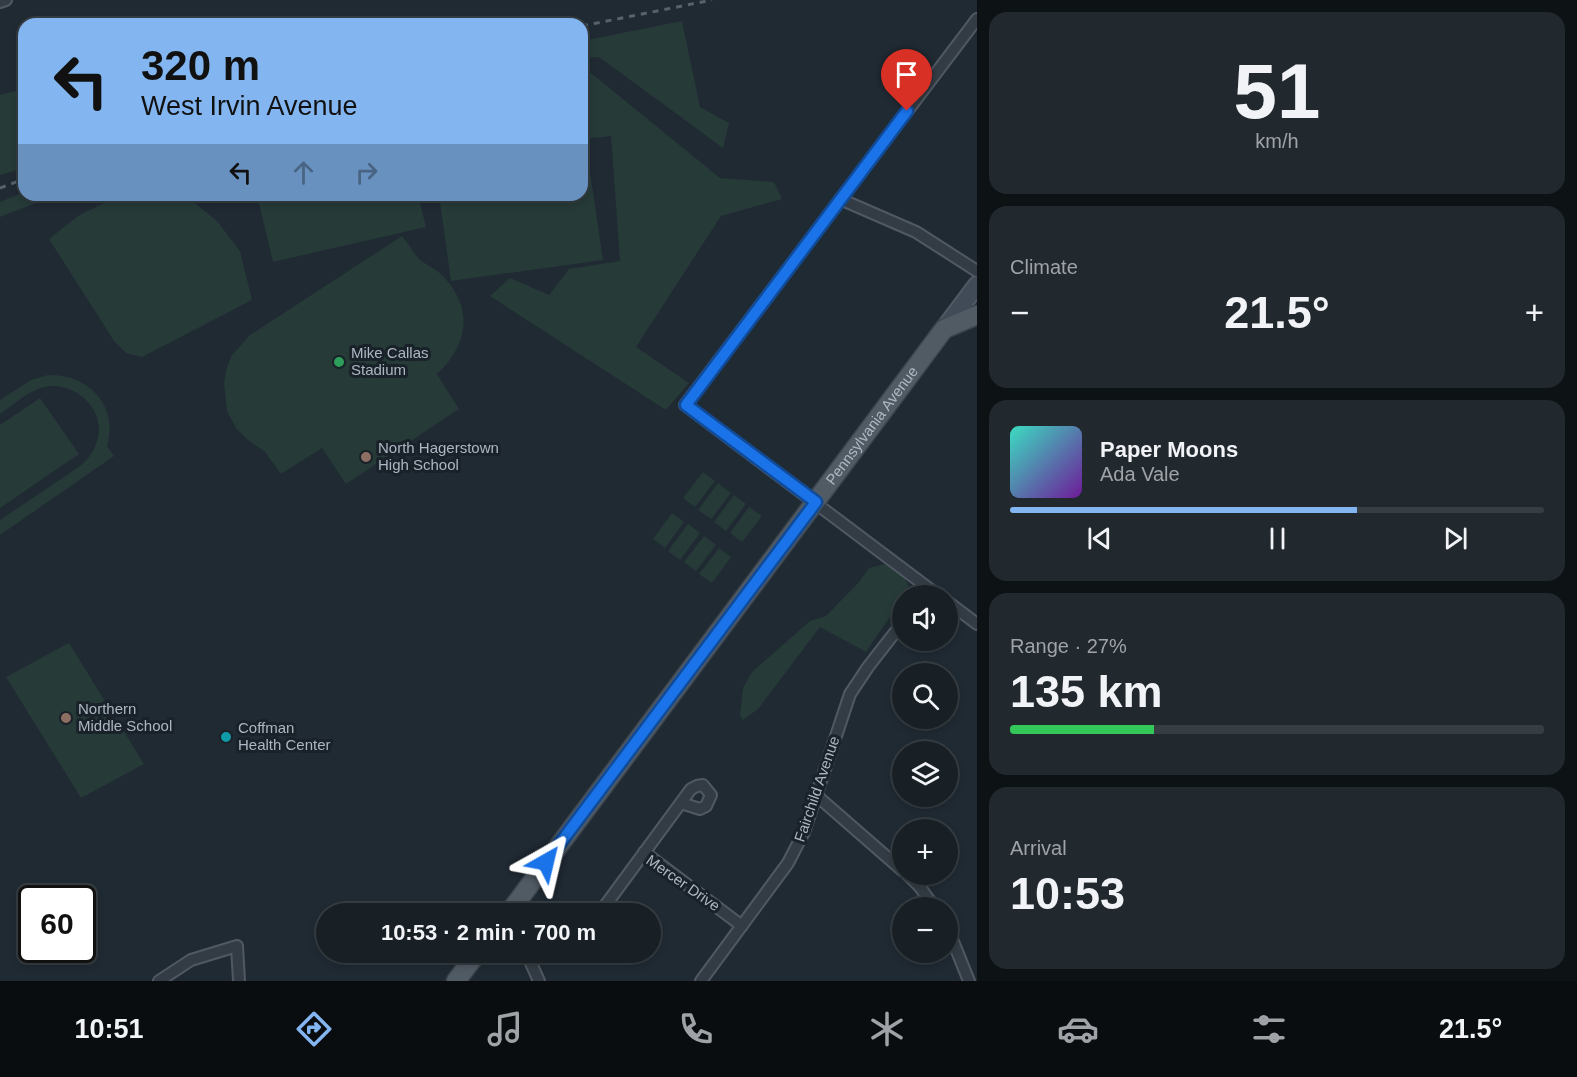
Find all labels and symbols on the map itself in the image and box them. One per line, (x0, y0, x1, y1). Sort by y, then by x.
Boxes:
pin (881, 49, 932, 111)
place label: Mike Callas Stadium (351, 344, 429, 378)
marker: Mike Callas Stadium (332, 355, 346, 369)
street label: Pennsylvania Avenue (822, 363, 921, 488)
place label: North Hagerstown High School (378, 439, 499, 473)
marker: North Hagerstown High School (359, 450, 373, 464)
place label: Northern Middle School (78, 700, 172, 734)
marker: Northern Middle School (59, 711, 73, 725)
place label: Coffman Health Center (238, 719, 331, 753)
marker: Coffman Health Center (219, 730, 233, 744)
street label: Fairchild Avenue (790, 734, 843, 844)
position arrow (514, 830, 578, 894)
street label: Mercer Drive (643, 851, 723, 914)
speed limit sign: 60 (18, 885, 96, 963)

